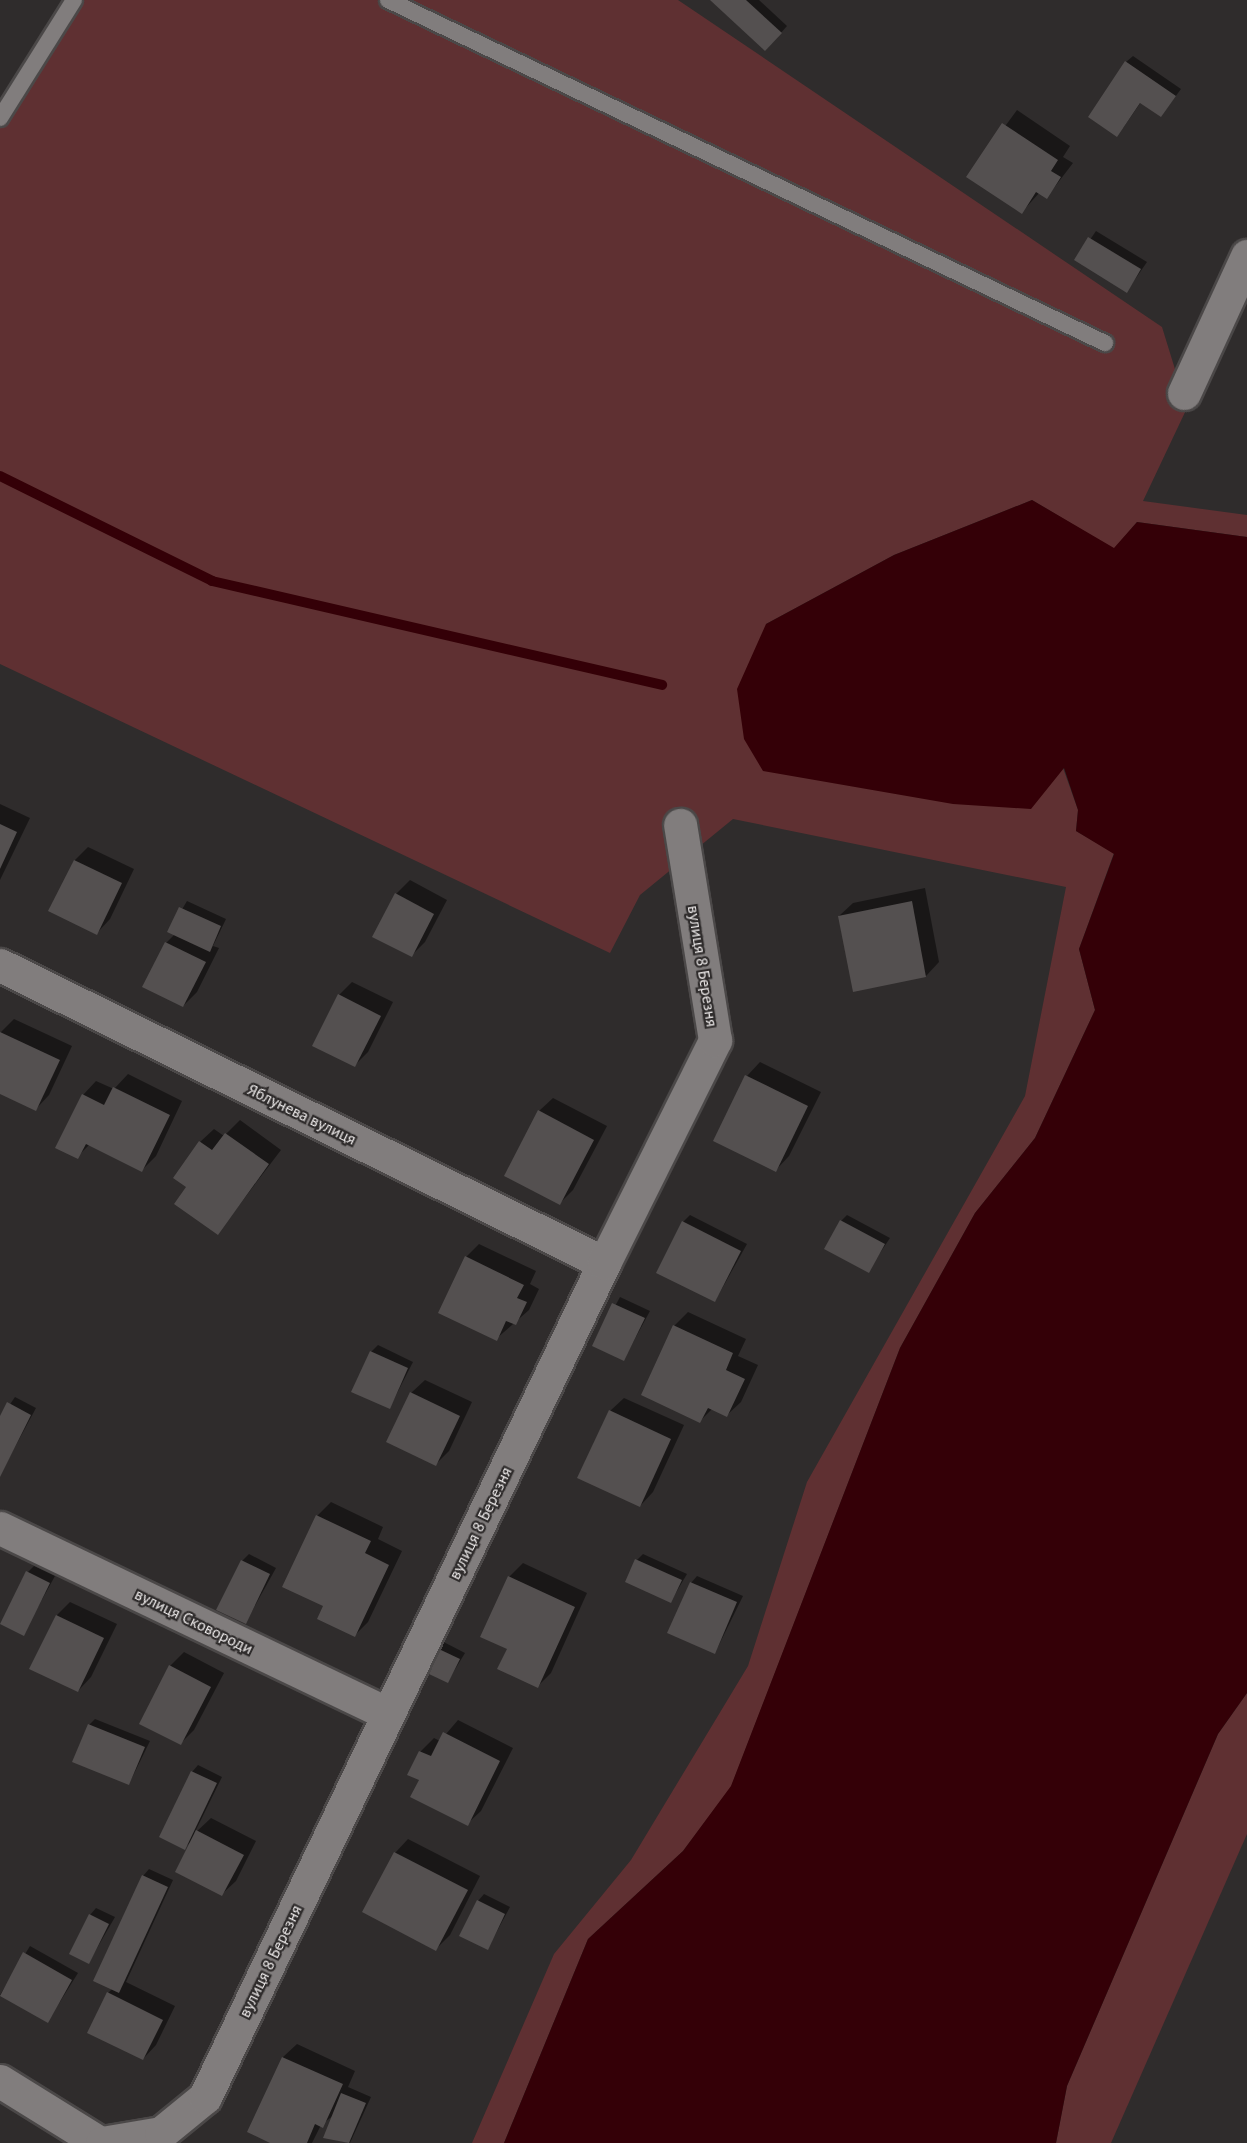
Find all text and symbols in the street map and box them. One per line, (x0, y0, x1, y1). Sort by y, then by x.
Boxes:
street label: вулиця 8 Березня (684, 904, 722, 1028)
street label: Яблунева вулиця (245, 1079, 359, 1149)
street label: вулиця 8 Березня (444, 1464, 516, 1582)
street label: вулиця Сковороди (132, 1584, 256, 1658)
street label: вулиця 8 Березня (234, 1902, 306, 2020)

